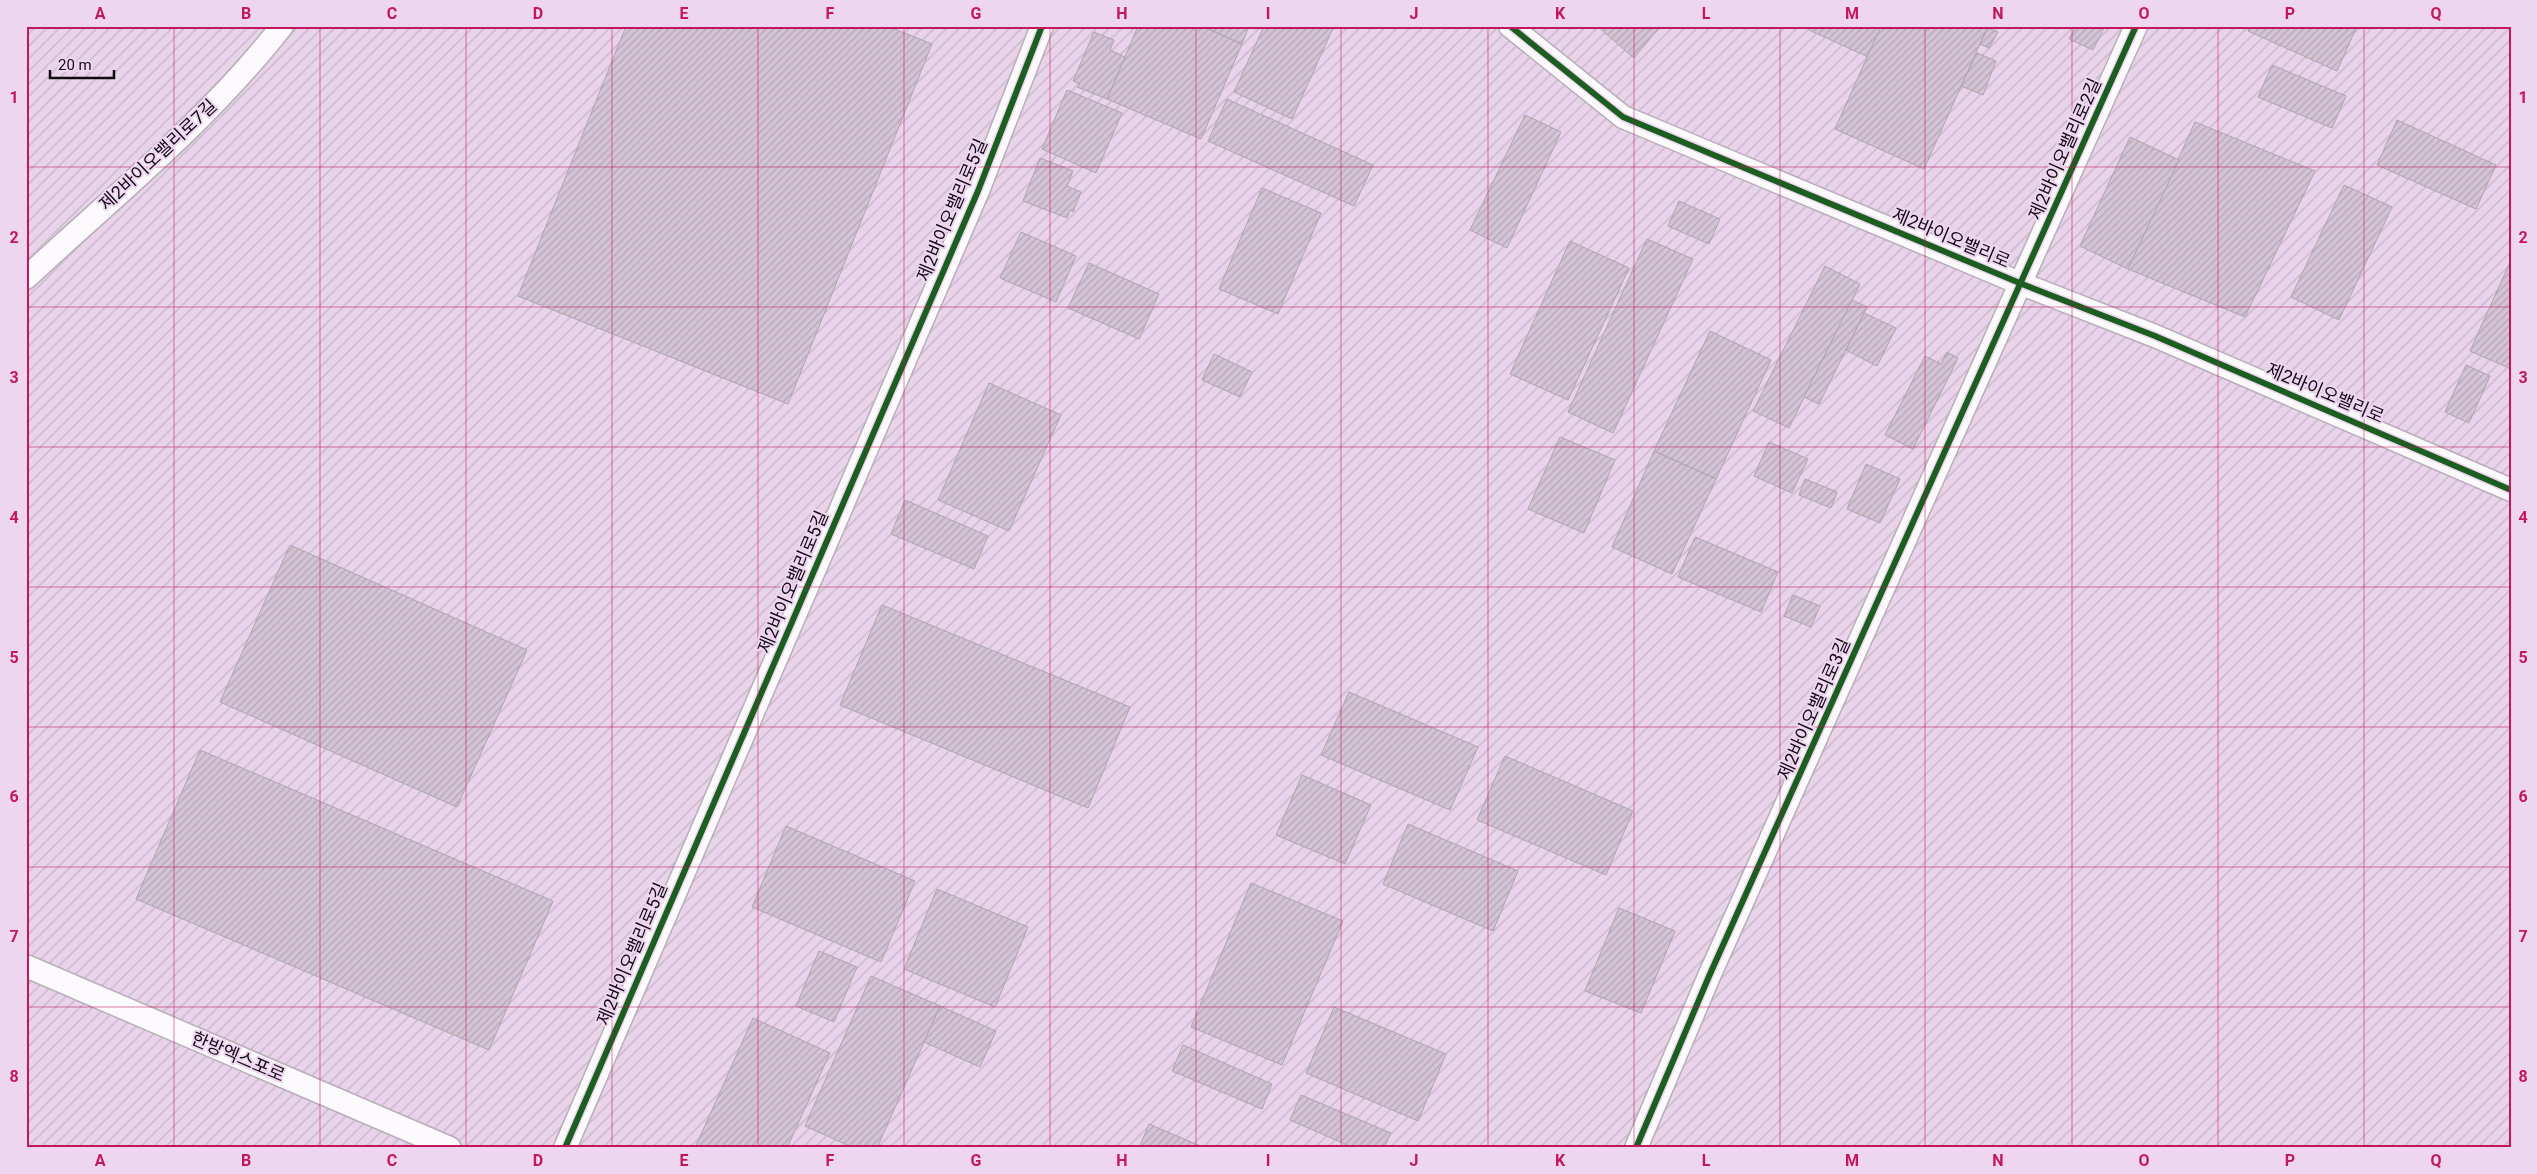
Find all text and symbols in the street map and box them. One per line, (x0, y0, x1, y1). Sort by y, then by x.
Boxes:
text: A (95, 4, 106, 23)
text: B (241, 4, 251, 23)
text: C (387, 4, 397, 23)
text: D (533, 4, 543, 23)
text: E (680, 4, 689, 23)
text: F (826, 4, 835, 23)
text: G (971, 4, 982, 23)
text: H (1116, 4, 1128, 23)
text: I (1266, 4, 1270, 23)
text: J (1410, 4, 1418, 23)
text: K (1555, 4, 1566, 23)
text: L (1702, 4, 1711, 23)
text: M (1845, 4, 1859, 23)
text: N (1992, 4, 2004, 23)
text: O (2138, 4, 2150, 23)
text: P (2285, 4, 2295, 23)
text: Q (2430, 4, 2442, 23)
scale bar (50, 48, 114, 80)
text: 20 m (58, 56, 92, 74)
street label: 제2바이오밸리로2길 (2024, 75, 2105, 223)
text: 1 (9, 88, 19, 107)
text: 1 (2518, 88, 2528, 107)
street label: 제2바이오밸리로7길 (95, 95, 221, 214)
street label: 제2바이오밸리로5길 (912, 135, 991, 284)
street label: 제2바이오밸리로 (1889, 203, 2013, 272)
text: 2 (9, 228, 19, 247)
text: 2 (2518, 228, 2528, 247)
street label: 제2바이오밸리로 (2263, 358, 2387, 427)
text: 3 (9, 368, 19, 387)
text: 3 (2518, 368, 2528, 387)
street label: 제2바이오밸리로5길 (753, 507, 832, 656)
text: 4 (9, 508, 19, 527)
text: 4 (2518, 508, 2528, 527)
street label: 제2바이오밸리로3길 (1773, 635, 1854, 783)
text: 5 (9, 648, 19, 667)
text: 5 (2518, 648, 2528, 667)
text: 6 (9, 787, 19, 806)
text: 6 (2518, 787, 2528, 806)
street label: 제2바이오밸리로5길 (592, 879, 671, 1028)
text: 7 (9, 927, 19, 946)
text: 7 (2518, 927, 2528, 946)
street label: 한방엑스포로 (188, 1027, 288, 1086)
text: 8 (9, 1067, 19, 1086)
text: 8 (2518, 1067, 2528, 1086)
text: A (95, 1151, 106, 1170)
text: B (241, 1151, 251, 1170)
text: C (387, 1151, 397, 1170)
text: D (533, 1151, 543, 1170)
text: E (680, 1151, 689, 1170)
text: F (826, 1151, 835, 1170)
text: G (971, 1151, 982, 1170)
text: H (1116, 1151, 1128, 1170)
text: I (1266, 1151, 1270, 1170)
text: J (1410, 1151, 1418, 1170)
text: K (1555, 1151, 1566, 1170)
text: L (1702, 1151, 1711, 1170)
text: M (1845, 1151, 1859, 1170)
text: N (1992, 1151, 2004, 1170)
text: O (2138, 1151, 2150, 1170)
text: P (2285, 1151, 2295, 1170)
text: Q (2430, 1151, 2442, 1170)

